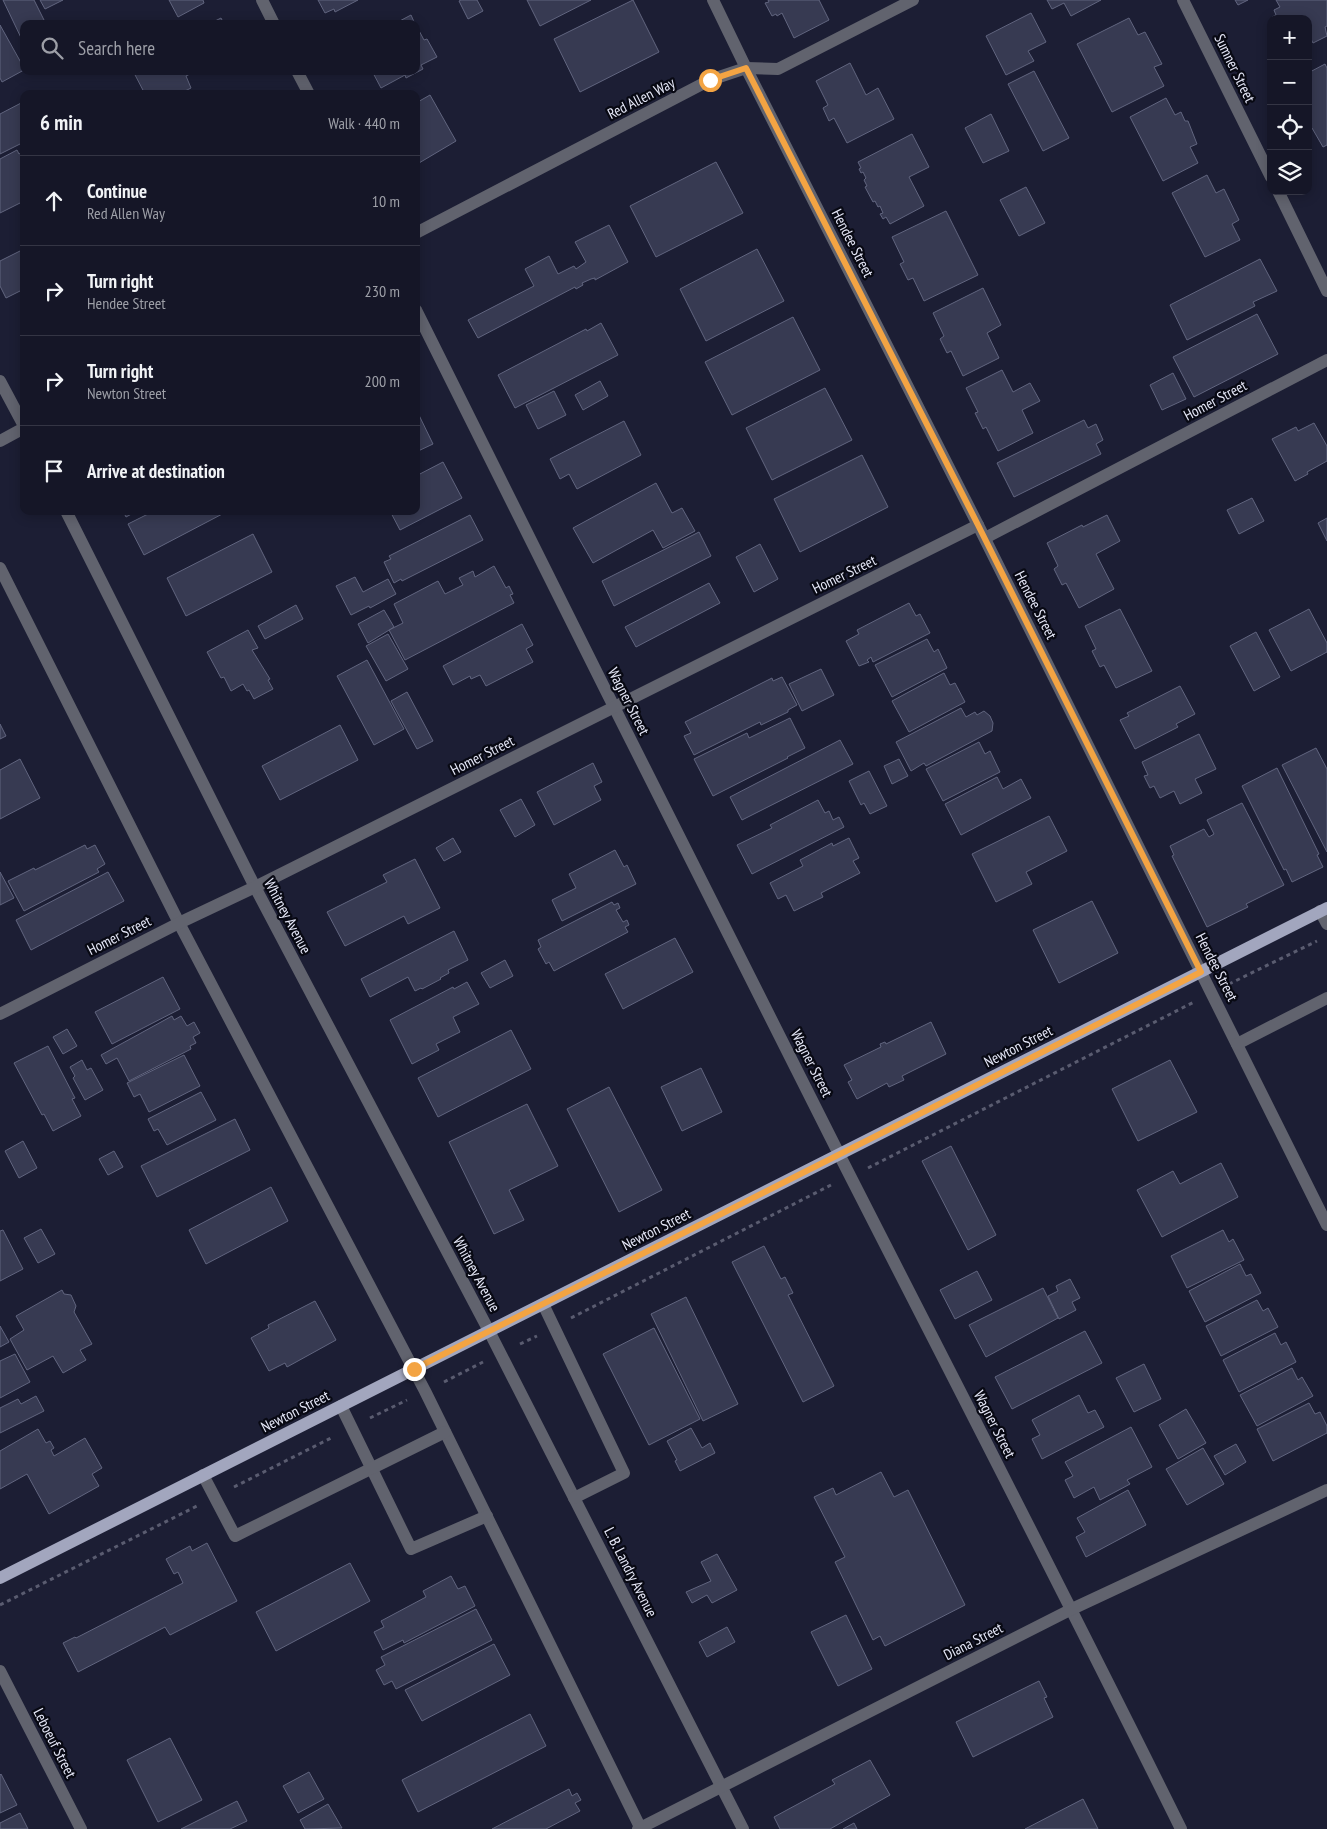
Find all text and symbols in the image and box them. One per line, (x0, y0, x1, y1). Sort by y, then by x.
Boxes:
map controls (1267, 15, 1312, 195)
button: + (1267, 15, 1312, 60)
search box (20, 20, 420, 75)
street label: Sumner Street (1210, 31, 1260, 105)
icon: search (38, 34, 66, 62)
text: Search here (78, 36, 155, 60)
button: − (1267, 60, 1312, 105)
route start (699, 69, 722, 92)
street label: Red Allen Way (604, 73, 678, 123)
button: locate (1267, 105, 1312, 150)
text: 6 min (40, 109, 82, 136)
text: Walk · 440 m (328, 113, 400, 133)
button: layers (1267, 150, 1312, 195)
text: Continue (87, 179, 147, 203)
icon: ahead (40, 187, 68, 215)
text: 10 m (372, 191, 400, 211)
text: Red Allen Way (87, 203, 165, 223)
street label: Hendee Street (828, 206, 878, 280)
text: Turn right (87, 269, 153, 293)
icon: right (40, 277, 68, 305)
text: 230 m (365, 281, 400, 301)
text: Hendee Street (87, 293, 166, 313)
text: Turn right (87, 359, 153, 383)
icon: right (40, 367, 68, 395)
text: 200 m (365, 371, 400, 391)
street label: Homer Street (1180, 375, 1250, 425)
text: Newton Street (87, 383, 166, 403)
icon: arrive (40, 457, 68, 485)
text: Arrive at destination (87, 459, 225, 483)
street label: Homer Street (809, 550, 879, 598)
street label: Hendee Street (1011, 568, 1061, 642)
street label: Wagner Street (604, 664, 654, 738)
street label: Homer Street (447, 731, 517, 779)
street label: Whitney Avenue (260, 875, 316, 957)
street label: Homer Street (84, 911, 154, 959)
street label: Hendee Street (1192, 930, 1242, 1004)
street label: Newton Street (981, 1021, 1055, 1071)
street label: Wagner Street (787, 1026, 837, 1100)
street label: Newton Street (619, 1204, 693, 1254)
street label: Whitney Avenue (449, 1233, 505, 1315)
route end (403, 1358, 426, 1381)
street label: Newton Street (258, 1386, 332, 1436)
street label: Wagner Street (970, 1387, 1020, 1461)
street label: L. B. Landry Avenue (600, 1524, 662, 1620)
street label: Diana Street (940, 1618, 1006, 1664)
street label: Leboeuf Street (29, 1705, 81, 1781)

